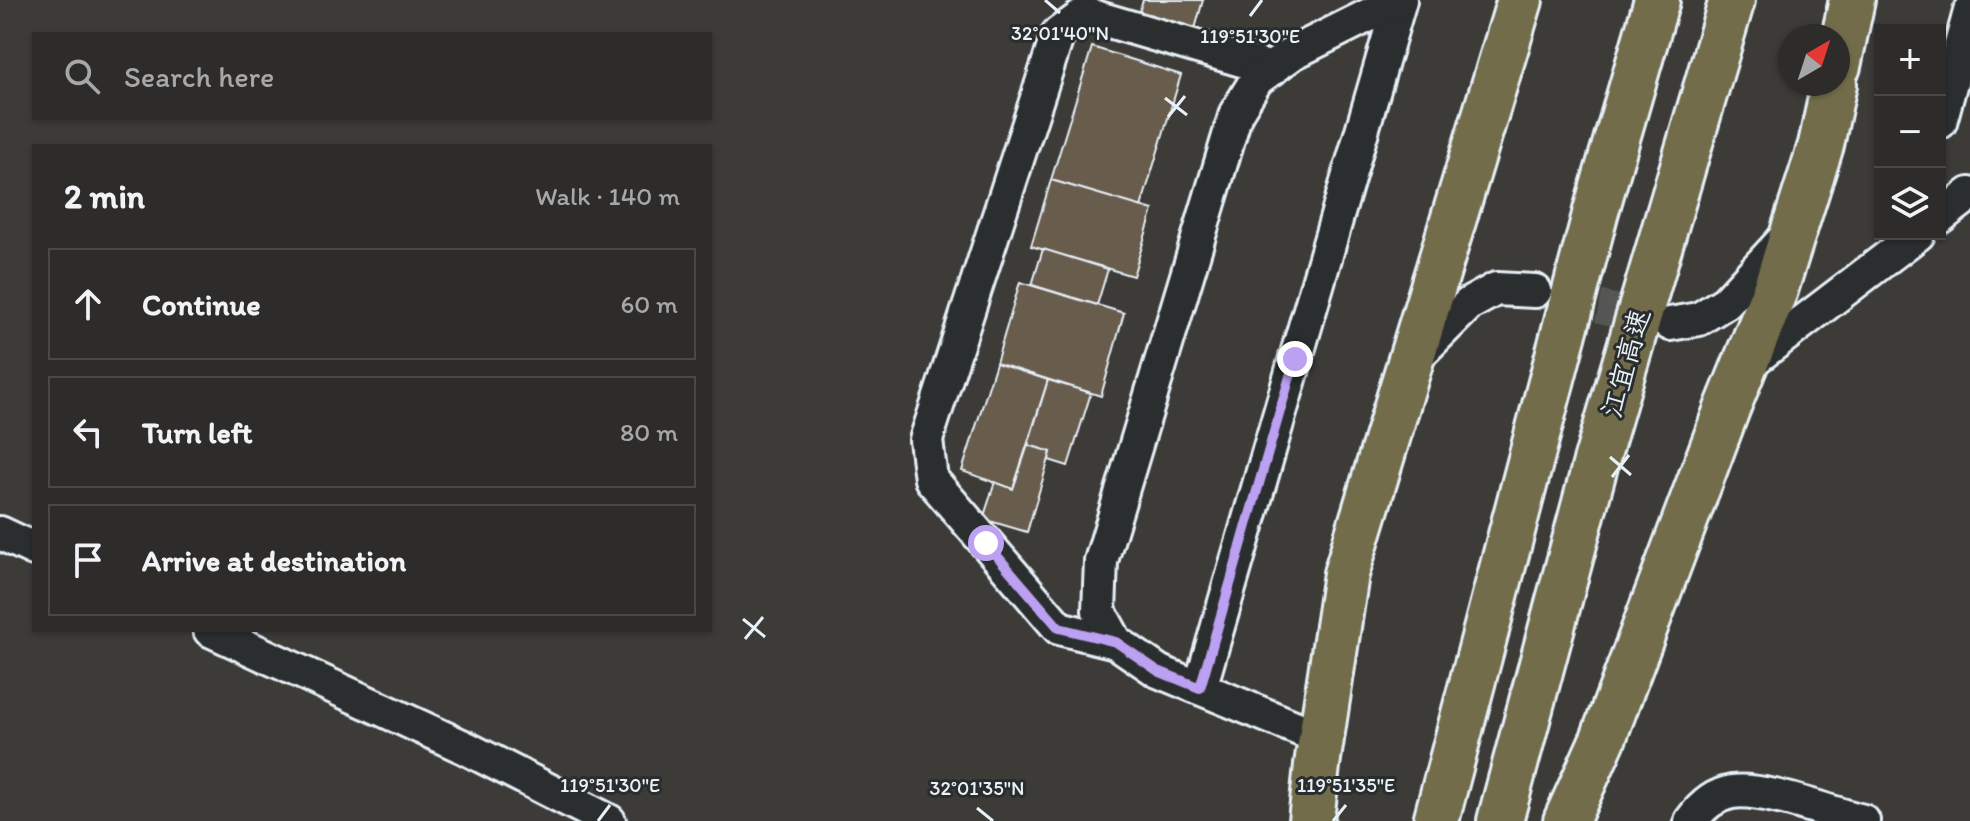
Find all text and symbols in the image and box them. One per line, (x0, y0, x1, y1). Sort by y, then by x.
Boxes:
text: 32°01'40"N (1011, 21, 1109, 45)
text: 119°51'30"E (1200, 24, 1300, 48)
north arrow (1778, 24, 1850, 96)
map controls (1874, 24, 1946, 240)
button: + (1874, 24, 1946, 96)
search box (32, 32, 712, 120)
icon: search (60, 54, 104, 98)
text: Search here (124, 58, 274, 95)
button: − (1874, 96, 1946, 168)
button: layers (1874, 168, 1946, 240)
text: 2 min (64, 176, 145, 217)
text: Walk · 140 m (535, 180, 680, 212)
icon: ahead (66, 282, 110, 326)
text: Continue (142, 286, 261, 323)
text: 60 m (621, 288, 678, 320)
street label: 江宜高速 (1593, 304, 1657, 422)
route end (1277, 341, 1313, 377)
icon: left (66, 410, 110, 454)
text: Turn left (142, 414, 253, 451)
text: 80 m (620, 416, 678, 448)
route start (968, 525, 1004, 561)
icon: arrive (66, 538, 110, 582)
text: Arrive at destination (142, 542, 406, 579)
text: 119°51'30"E (560, 773, 660, 797)
text: 119°51'35"E (1297, 773, 1395, 797)
text: 32°01'35"N (930, 776, 1024, 800)

